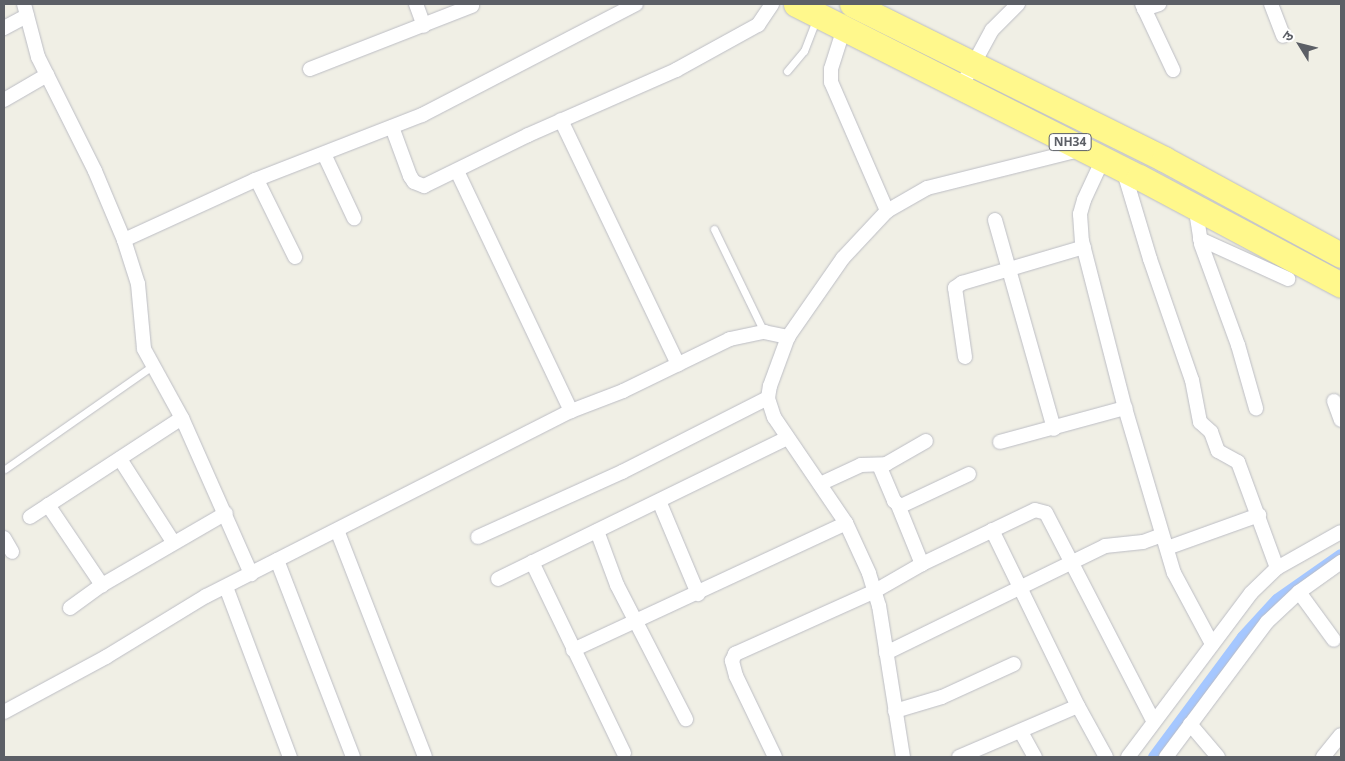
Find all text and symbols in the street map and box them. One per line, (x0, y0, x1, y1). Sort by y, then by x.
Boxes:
north arrow (1275, 20, 1325, 70)
text: उ (1277, 27, 1298, 45)
road number: NH34 (1048, 132, 1092, 152)

